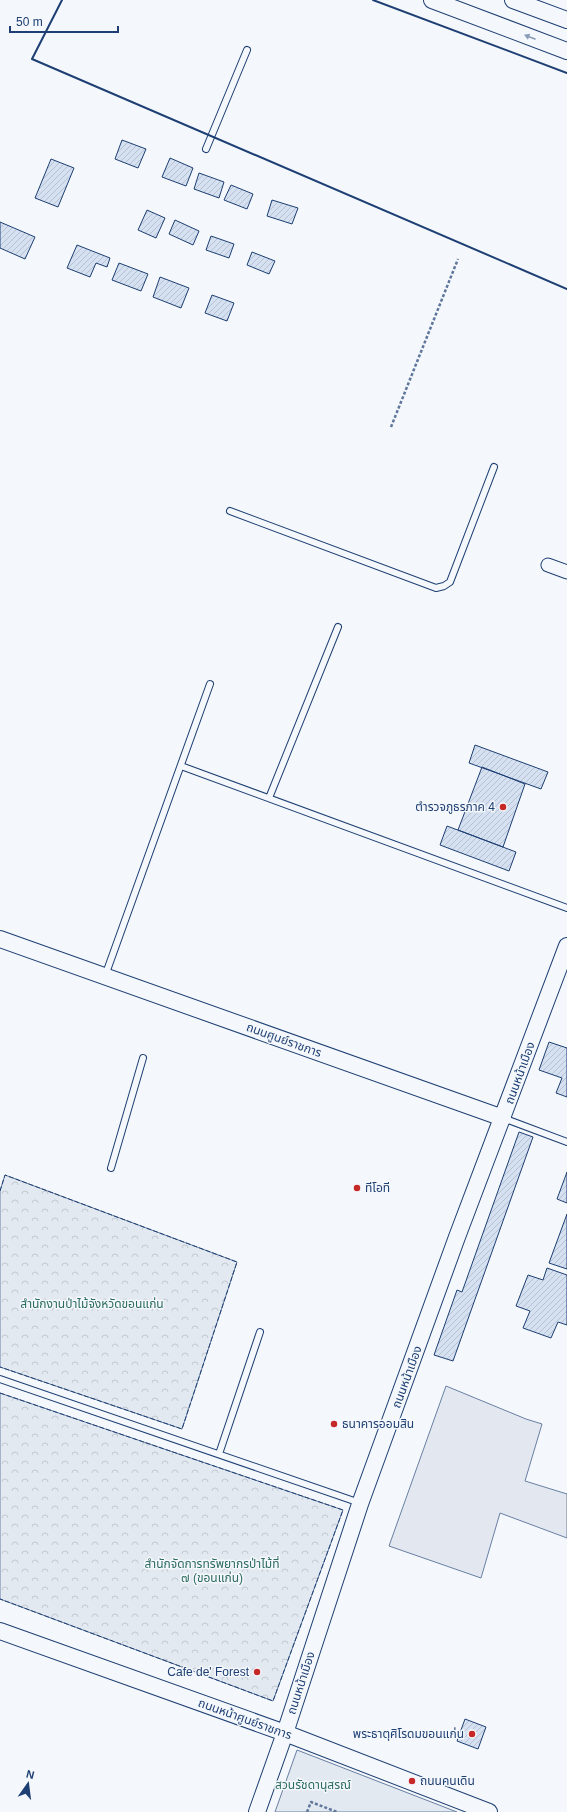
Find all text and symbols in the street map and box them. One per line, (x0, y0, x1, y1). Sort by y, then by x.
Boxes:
scale bar (10, 8, 118, 34)
text: 50 m (16, 15, 43, 29)
one-way arrow (524, 33, 536, 39)
place label: ตำรวจภูธรภาค 4 (415, 800, 495, 814)
marker: ตำรวจภูธรภาค 4 (498, 802, 508, 812)
street label: ถนนศูนย์ราชการ (244, 1020, 324, 1060)
street label: ถนนหน้าเมือง (502, 1040, 538, 1106)
place label: ทีโอที (365, 1181, 390, 1195)
marker: ทีโอที (352, 1183, 362, 1193)
park label: สำนักงานป่าไม้จังหวัดขอนแก่น (20, 1297, 164, 1311)
street label: ถนนหน้าเมือง (389, 1344, 425, 1410)
place label: ธนาคารออมสิน (342, 1417, 414, 1431)
marker: ธนาคารออมสิน (329, 1419, 339, 1429)
park label: สำนักจัดการทรัพยากรป่าไม้ที่ ๗ (ขอนแก่น) (144, 1555, 280, 1585)
street label: ถนนหน้าเมือง (284, 1650, 318, 1716)
place label: Cafe de' Forest (167, 1665, 250, 1679)
marker: Cafe de' Forest (252, 1667, 262, 1677)
street label: ถนนหน้าศูนย์ราชการ (196, 1696, 294, 1742)
place label: พระธาตุศิโรดมขอนแก่น (353, 1727, 464, 1741)
marker: พระธาตุศิโรดมขอนแก่น (467, 1729, 477, 1739)
north arrow (8, 1764, 48, 1804)
text: N (25, 1768, 36, 1781)
place label: ถนนคนเดิน (420, 1774, 475, 1788)
marker: ถนนคนเดิน (407, 1776, 417, 1786)
park label: สวนรัชดานุสรณ์ (275, 1778, 351, 1792)

